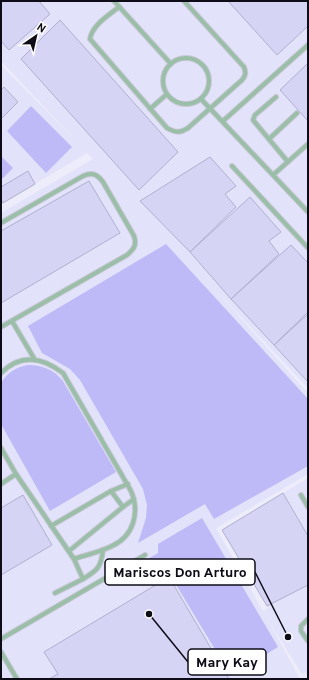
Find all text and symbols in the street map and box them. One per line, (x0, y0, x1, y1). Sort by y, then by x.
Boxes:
north arrow (16, 16, 56, 56)
text: N (34, 21, 48, 37)
callout: Mariscos Don Arturo (105, 559, 255, 585)
text: Mariscos Don Arturo (113, 565, 247, 582)
callout: Mary Kay (188, 649, 266, 675)
text: Mary Kay (196, 655, 258, 672)

